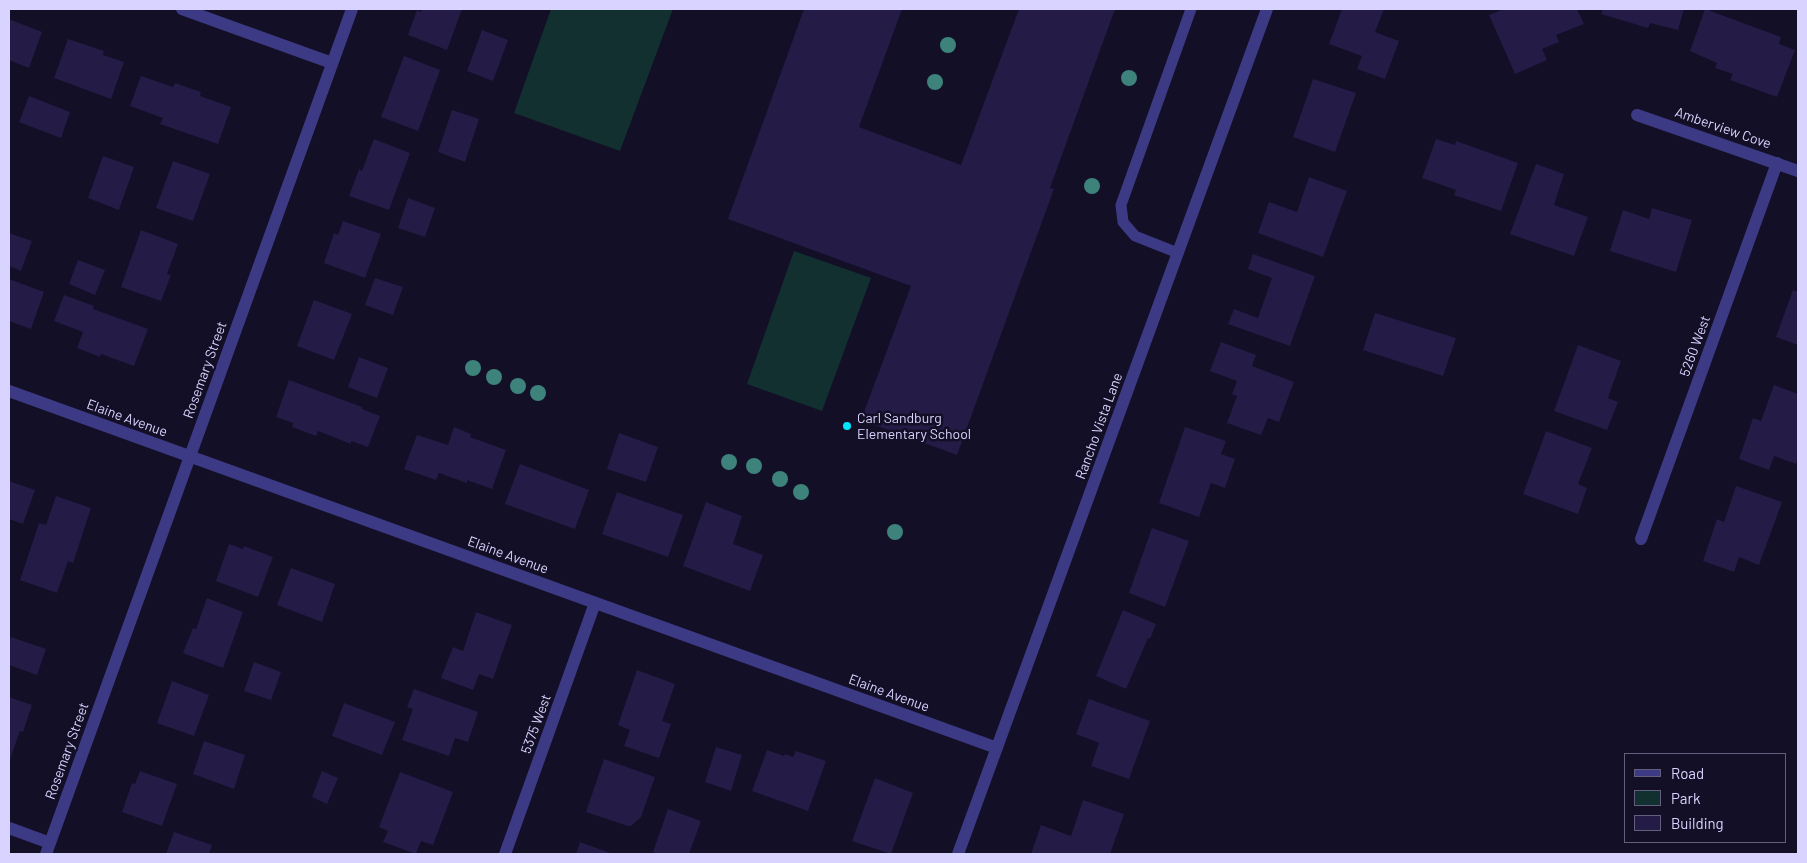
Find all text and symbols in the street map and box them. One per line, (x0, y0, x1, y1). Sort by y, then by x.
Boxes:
street label: Amberview Cove (1673, 104, 1773, 152)
street label: 5260 West (1676, 313, 1714, 379)
street label: Rosemary Street (180, 319, 230, 421)
street label: Rancho Vista Lane (1072, 371, 1126, 481)
street label: Elaine Avenue (84, 396, 170, 440)
place label: Carl Sandburg Elementary School (857, 410, 971, 442)
marker: Carl Sandburg Elementary School (841, 420, 853, 432)
street label: Elaine Avenue (465, 533, 551, 577)
street label: Elaine Avenue (846, 671, 932, 715)
street label: 5375 West (518, 692, 554, 756)
street label: Rosemary Street (42, 700, 92, 802)
legend (1624, 753, 1787, 843)
text: Road (1671, 764, 1704, 782)
text: Park (1671, 789, 1700, 807)
text: Building (1671, 814, 1724, 832)

